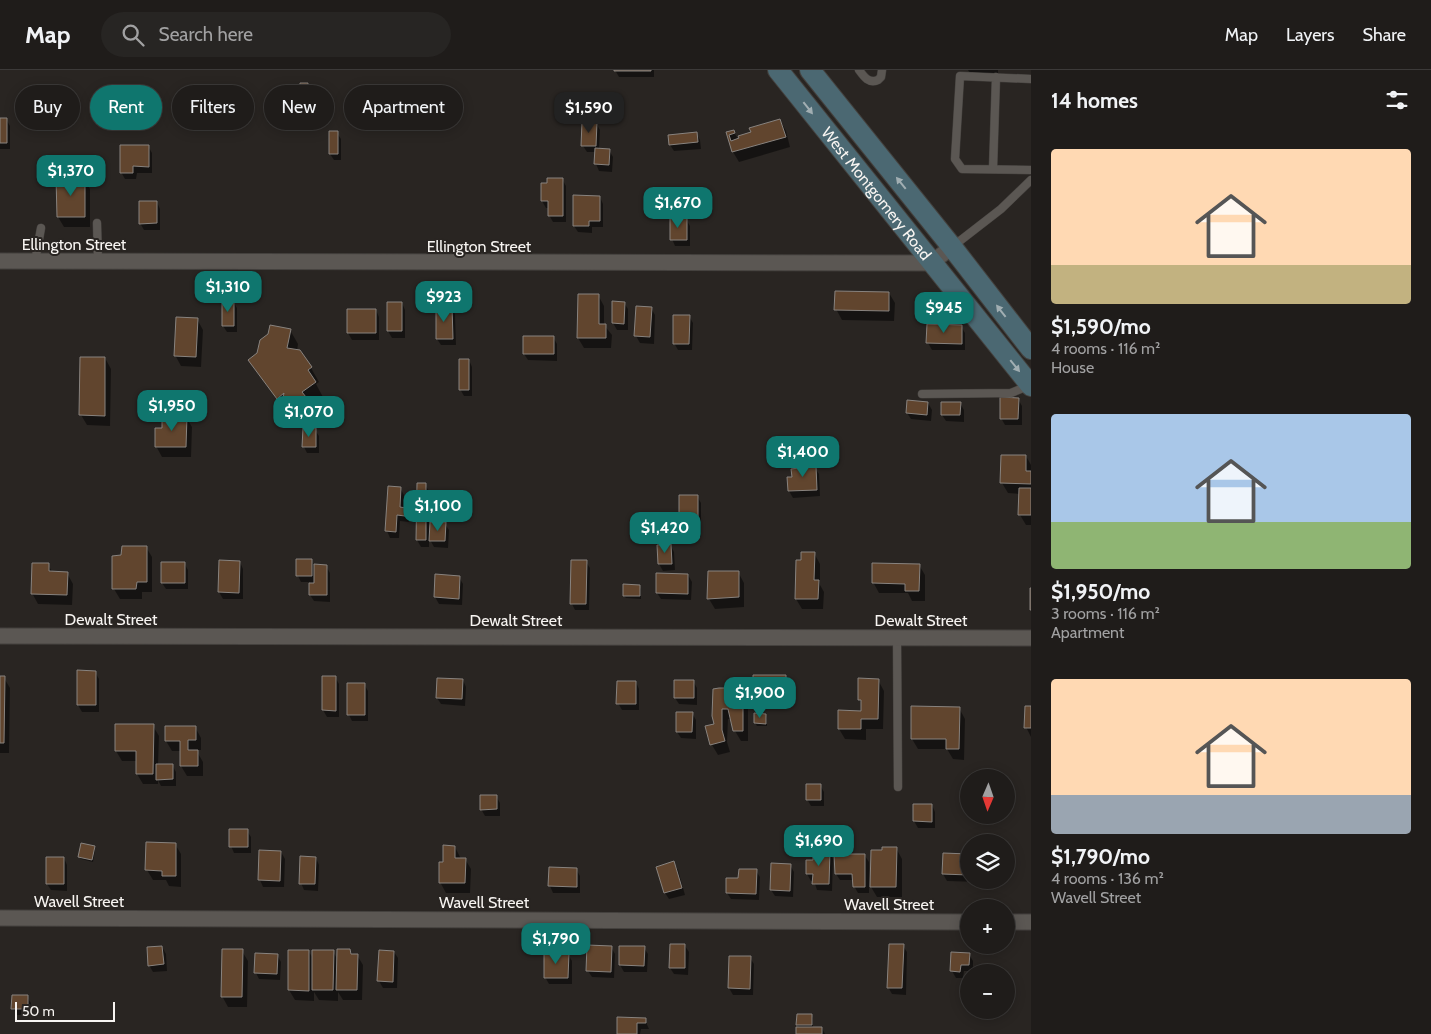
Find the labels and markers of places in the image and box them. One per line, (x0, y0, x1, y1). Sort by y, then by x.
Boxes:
pin: $1,590 (548, 92, 630, 134)
pin: $1,370 (30, 154, 112, 197)
pin: $1,670 (637, 186, 719, 229)
pin: $1,310 (187, 270, 269, 313)
pin: $923 (414, 280, 474, 323)
pin: $945 (914, 292, 974, 334)
pin: $1,950 (131, 390, 213, 432)
pin: $1,070 (268, 396, 350, 438)
pin: $1,400 (762, 436, 844, 478)
pin: $1,100 (397, 490, 479, 532)
pin: $1,420 (624, 512, 706, 554)
pin: $1,900 (719, 676, 801, 719)
pin: $1,690 (778, 824, 860, 867)
pin: $1,790 (515, 922, 597, 965)

